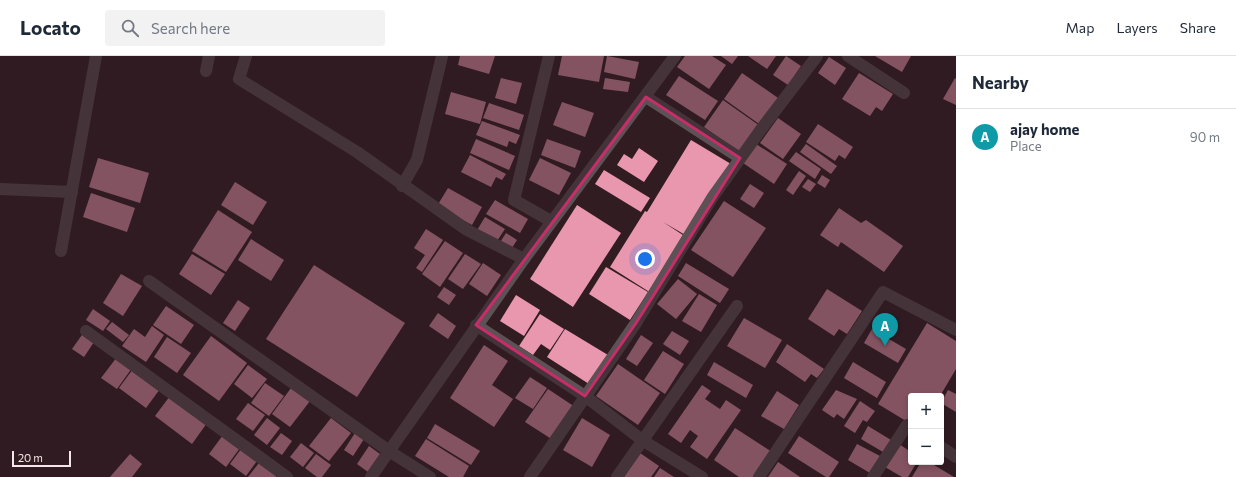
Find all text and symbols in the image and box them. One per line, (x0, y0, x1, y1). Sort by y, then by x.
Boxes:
search box (105, 10, 385, 46)
text: Locato (20, 16, 81, 39)
icon: search (119, 17, 141, 39)
text: Search here (151, 19, 230, 37)
text: Map (1066, 19, 1094, 36)
text: Layers (1116, 19, 1158, 36)
text: Share (1180, 19, 1216, 36)
text: Nearby (972, 72, 1029, 93)
text: ajay home (1010, 120, 1080, 138)
text: A (980, 129, 990, 145)
text: 90 m (1190, 129, 1220, 145)
text: Place (1010, 138, 1042, 154)
your location (635, 249, 655, 269)
pin: A (872, 313, 898, 346)
map controls (908, 393, 944, 465)
button: + (908, 393, 944, 429)
button: − (908, 429, 944, 465)
scale bar (12, 449, 71, 468)
text: 20 m (18, 451, 43, 464)

